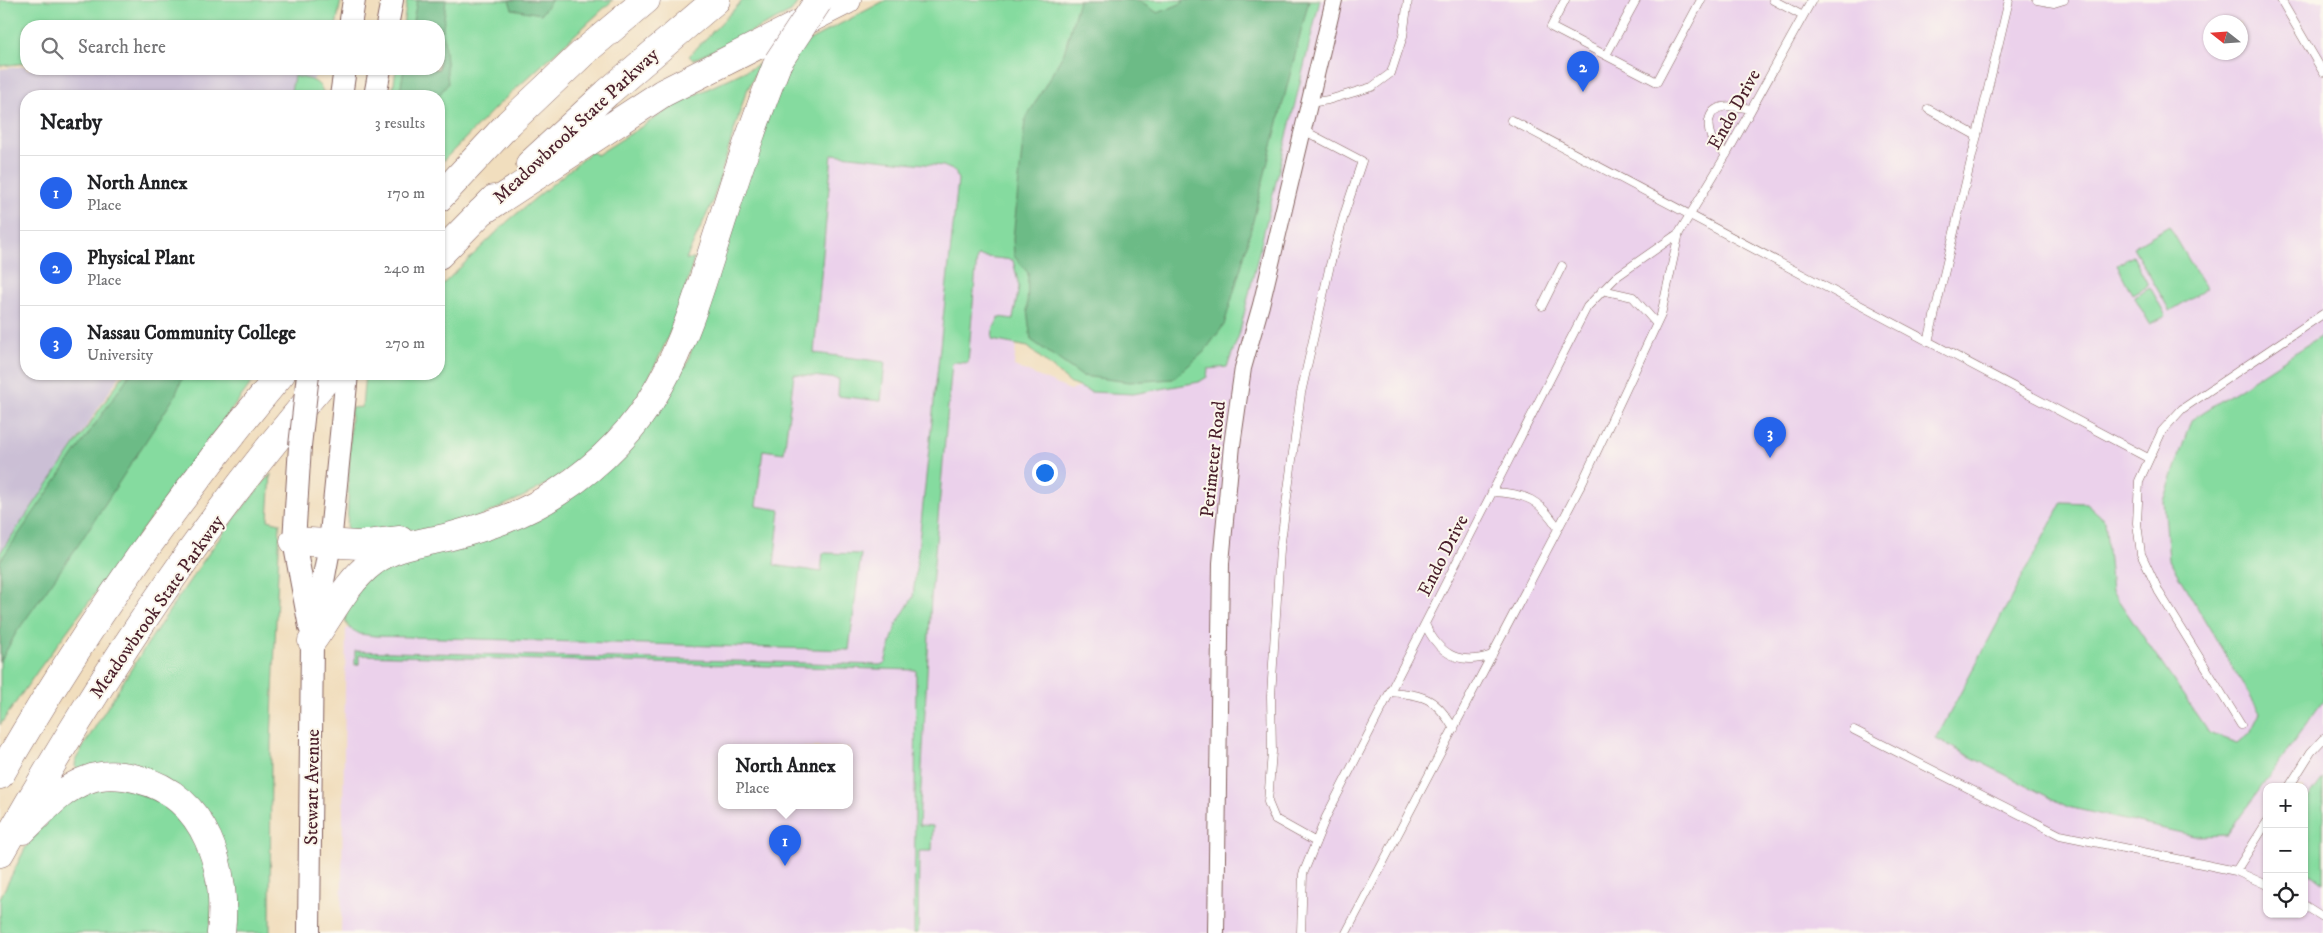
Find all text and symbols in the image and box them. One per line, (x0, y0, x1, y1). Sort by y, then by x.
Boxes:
north arrow (2203, 15, 2248, 60)
search box (20, 20, 445, 75)
icon: search (38, 34, 66, 62)
text: Search here (78, 36, 166, 59)
street label: Meadowbrook State Parkway (488, 43, 664, 209)
pin: 2 (1567, 51, 1599, 92)
street label: Endo Drive (1703, 65, 1766, 154)
text: Nearby (40, 110, 102, 136)
text: 3 results (375, 113, 425, 133)
text: North Annex (87, 172, 188, 195)
text: 1 (53, 183, 59, 203)
text: 170 m (387, 183, 425, 203)
text: Place (87, 195, 121, 215)
text: Physical Plant (87, 247, 195, 270)
text: 2 (52, 258, 60, 278)
text: 240 m (384, 258, 425, 278)
text: Place (87, 270, 121, 290)
text: Nassau Community College (87, 322, 296, 345)
text: 3 (53, 333, 59, 353)
text: 270 m (385, 333, 425, 353)
text: University (87, 345, 153, 365)
street label: Perimeter Road (1196, 399, 1231, 519)
pin: 3 (1754, 417, 1786, 458)
your location (1032, 460, 1058, 486)
street label: Meadowbrook State Parkway (85, 510, 230, 703)
street label: Endo Drive (1413, 511, 1474, 600)
street label: Stewart Avenue (300, 729, 325, 845)
popup (718, 744, 853, 809)
text: North Annex (735, 755, 836, 778)
text: Place (735, 778, 770, 798)
map controls (2263, 783, 2308, 918)
button: + (2263, 783, 2308, 828)
pin: 1 (769, 825, 801, 866)
button: − (2263, 828, 2308, 873)
button: locate (2263, 873, 2308, 918)

